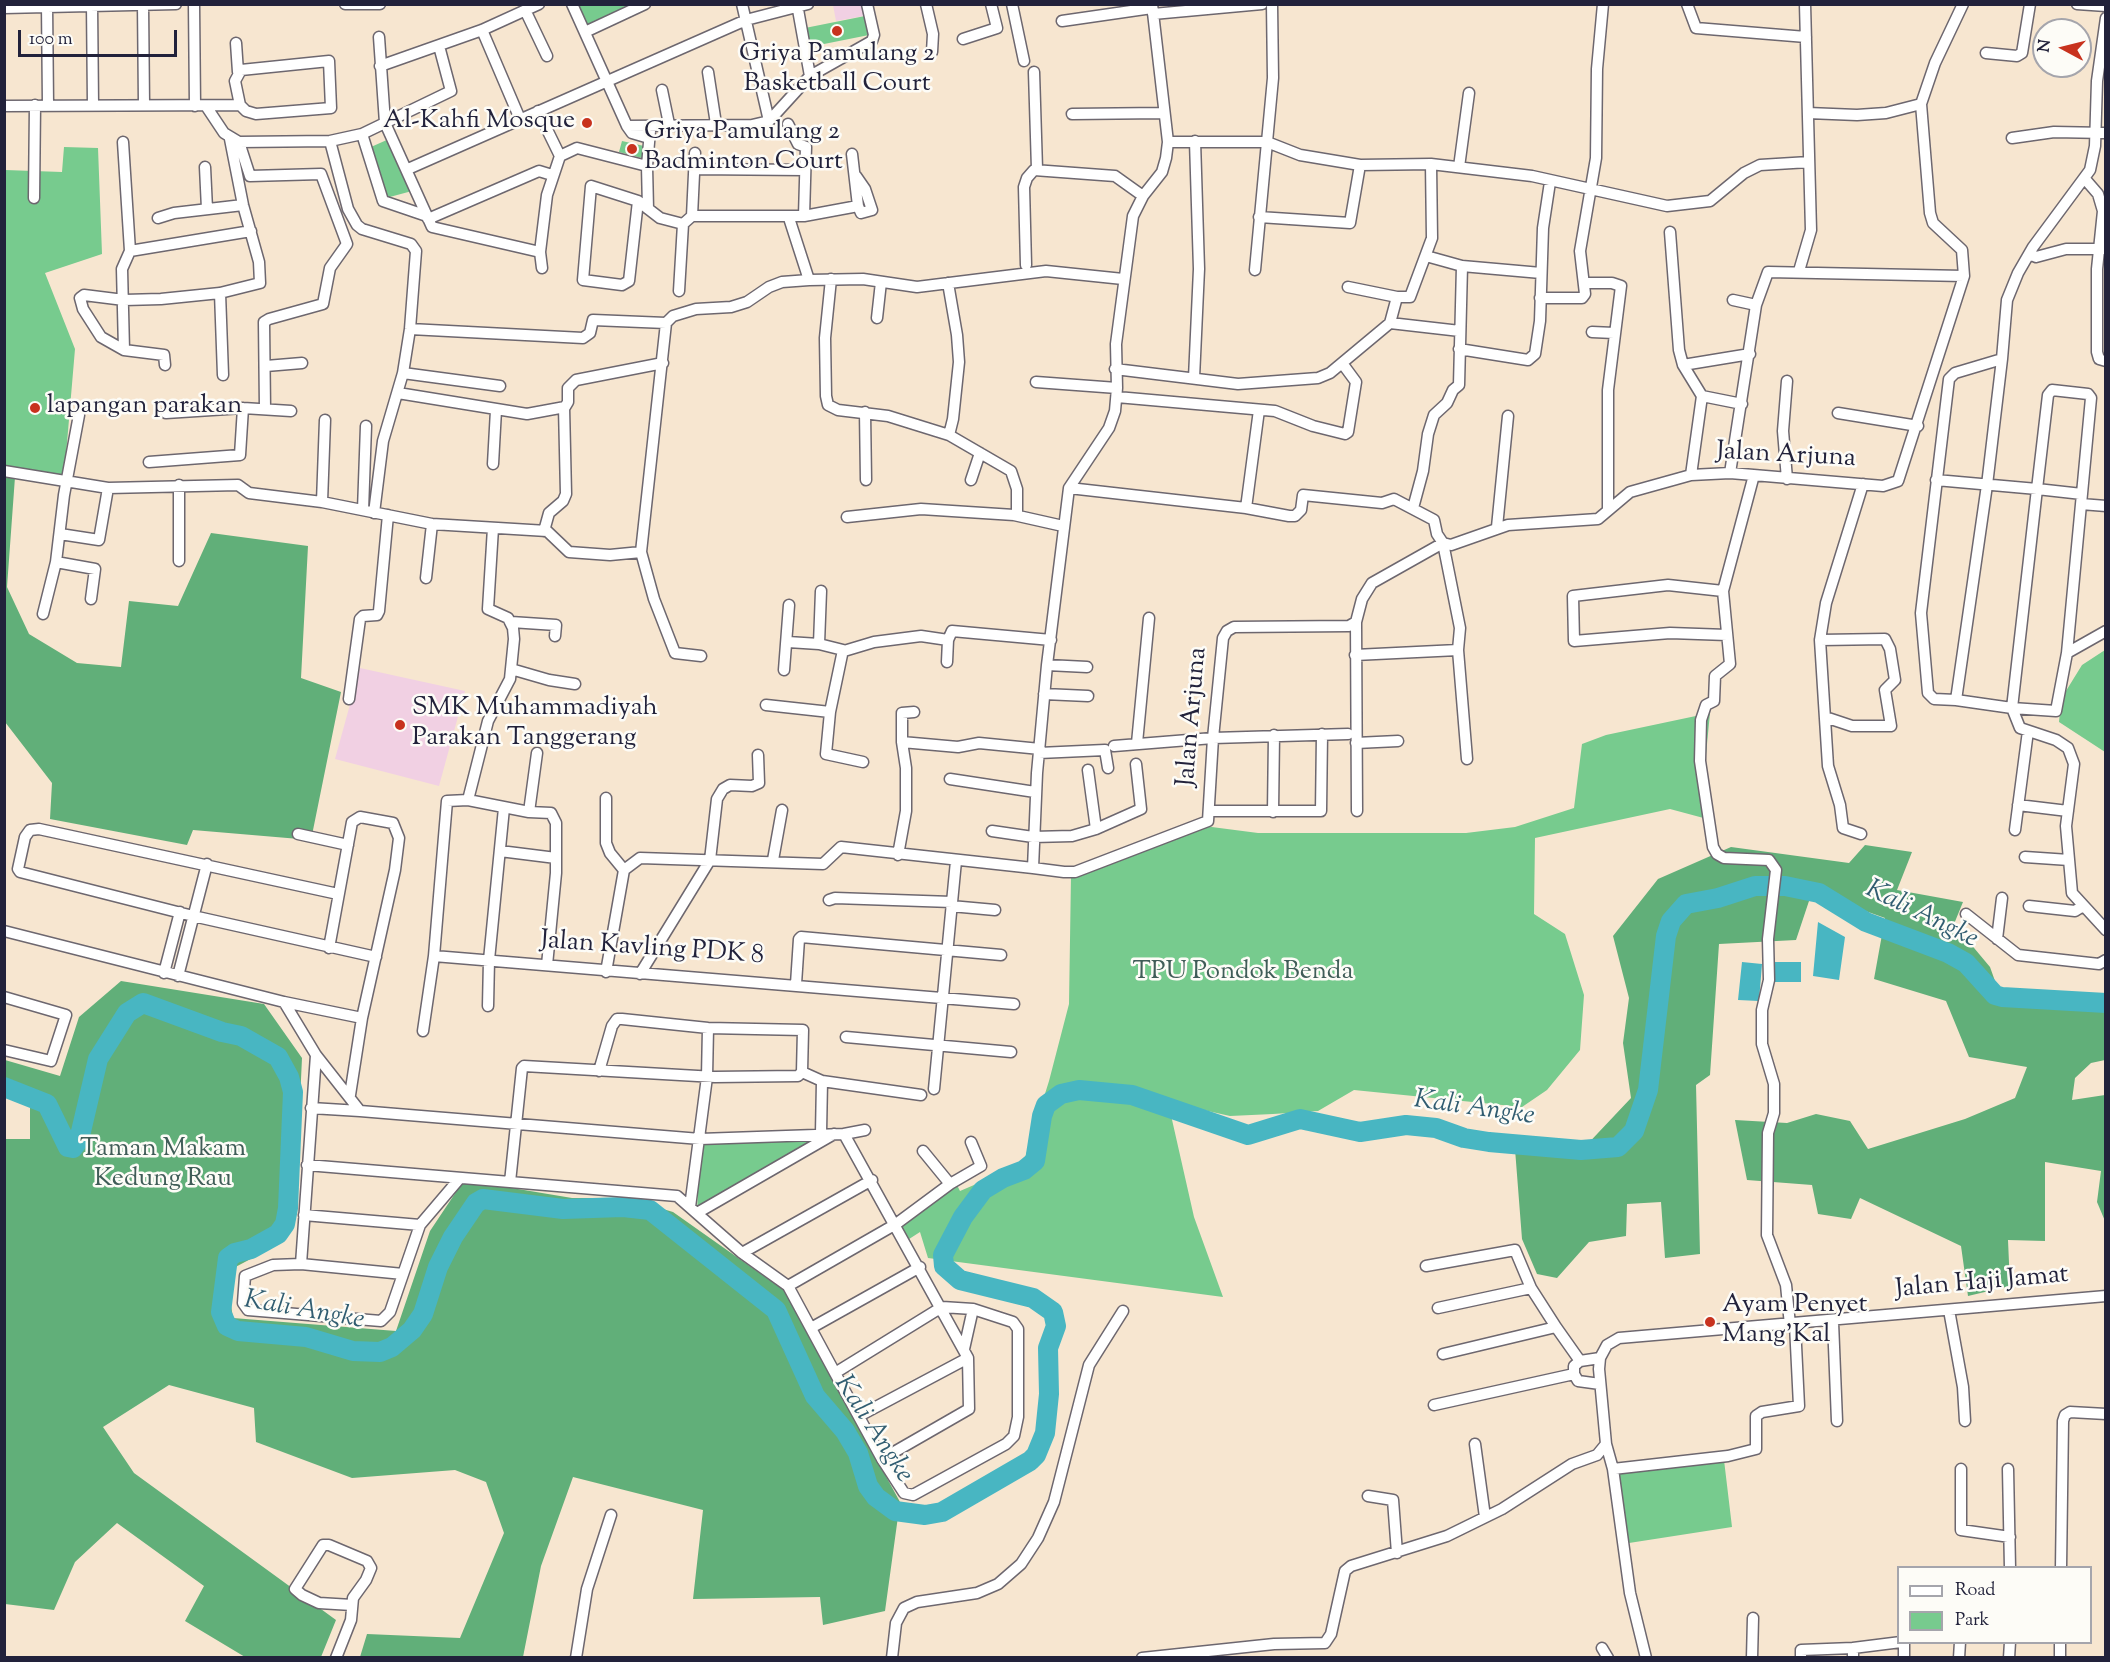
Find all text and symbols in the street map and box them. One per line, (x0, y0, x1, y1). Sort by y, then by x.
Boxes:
scale bar (21, 18, 180, 56)
north arrow (2032, 18, 2092, 78)
marker: Griya Pamulang 2 Basketball Court (830, 24, 844, 38)
text: 100 m (29, 27, 73, 53)
text: N (2033, 38, 2058, 54)
place label: Griya Pamulang 2 Basketball Court (739, 40, 935, 101)
place label: Al-Kahfi Mosque (383, 107, 575, 139)
marker: Al-Kahfi Mosque (580, 116, 594, 130)
place label: Griya Pamulang 2 Badminton Court (644, 118, 843, 180)
marker: Griya Pamulang 2 Badminton Court (625, 142, 639, 156)
place label: lapangan parakan (47, 392, 242, 424)
marker: lapangan parakan (28, 401, 42, 415)
street label: Jalan Arjuna (1715, 438, 1857, 476)
street label: Jalan Arjuna (1172, 646, 1216, 788)
place label: SMK Muhammadiyah Parakan Tanggerang (412, 694, 658, 756)
marker: SMK Muhammadiyah Parakan Tanggerang (393, 718, 407, 732)
water label: Kali Angke (1859, 875, 1983, 957)
street label: Jalan Kavling PDK 8 (539, 927, 765, 973)
park label: TPU Pondok Benda (1132, 958, 1354, 990)
water label: Kali Angke (1412, 1086, 1536, 1134)
park label: Taman Makam Kedung Rau (80, 1135, 246, 1196)
street label: Jalan Haji Jamat (1894, 1261, 2070, 1307)
water label: Kali Angke (241, 1285, 367, 1339)
place label: Ayam Penyet Mang'Kal (1722, 1291, 1867, 1352)
marker: Ayam Penyet Mang'Kal (1703, 1315, 1717, 1329)
water label: Kali Angke (825, 1370, 919, 1490)
legend (1897, 1566, 2092, 1644)
text: Road (1955, 1578, 1995, 1604)
text: Park (1955, 1608, 1989, 1634)

